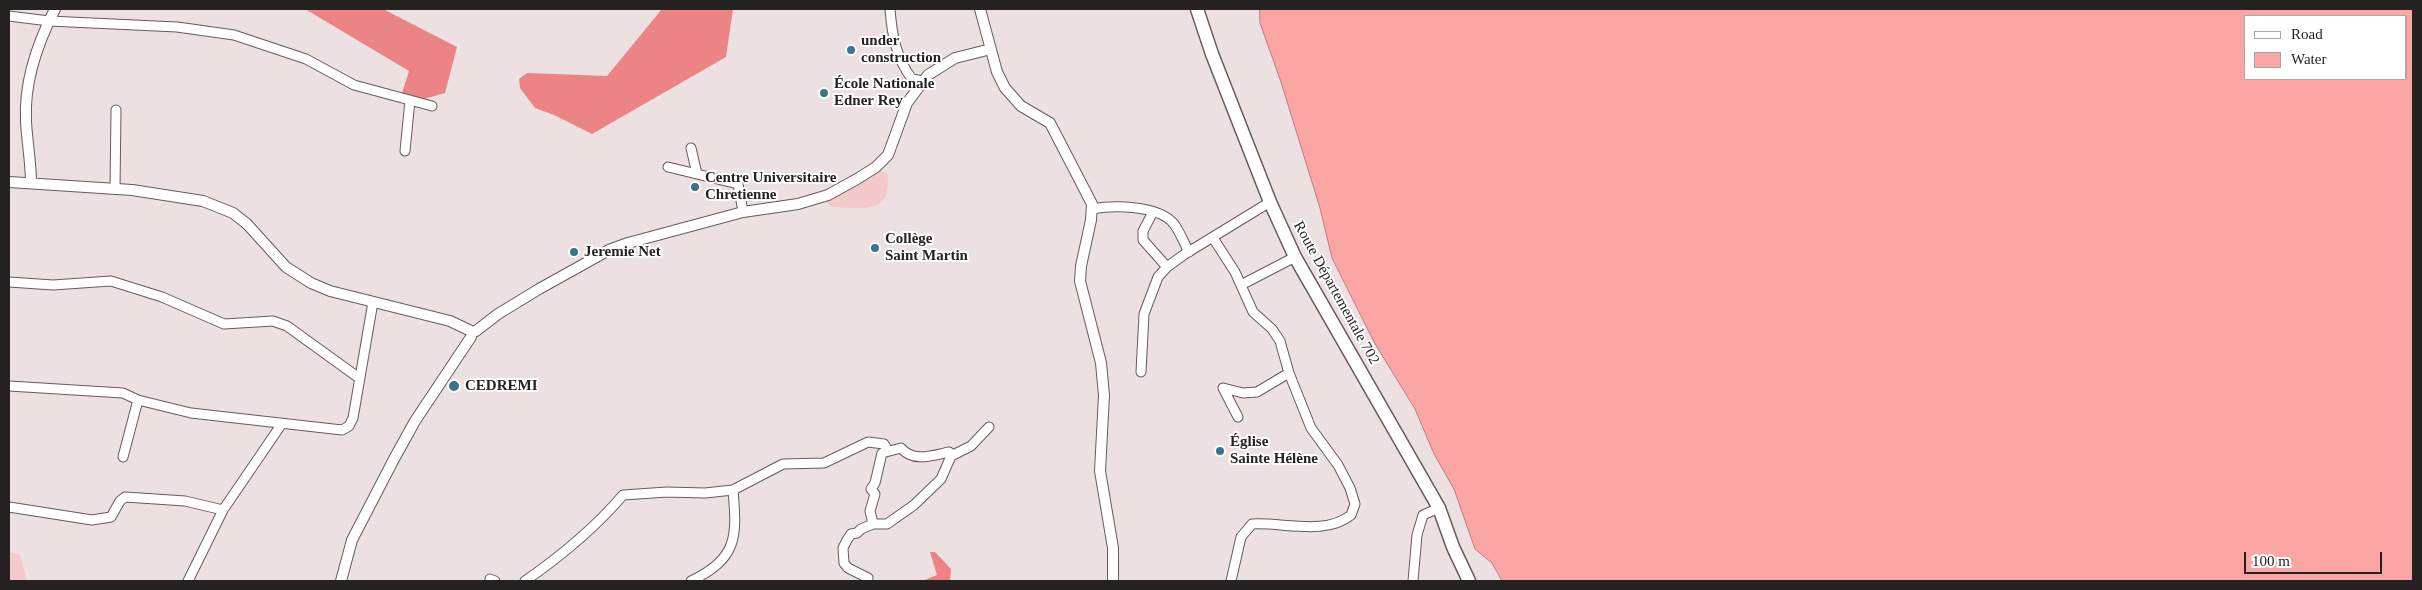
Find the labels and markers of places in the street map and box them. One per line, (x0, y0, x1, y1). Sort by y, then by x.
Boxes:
place label: under construction (861, 32, 941, 67)
marker: under construction (845, 44, 857, 56)
place label: École Nationale Edner Rey (834, 75, 934, 110)
marker: École Nationale Edner Rey (818, 87, 830, 99)
place label: Centre Universitaire Chretienne (705, 169, 836, 204)
marker: Centre Universitaire Chretienne (689, 181, 701, 193)
place label: Collège Saint Martin (885, 230, 968, 265)
marker: Collège Saint Martin (869, 242, 881, 254)
place label: Jeremie Net (584, 243, 661, 261)
marker: Jeremie Net (568, 246, 580, 258)
place label: CEDREMI (465, 377, 538, 395)
marker: CEDREMI (447, 379, 461, 393)
place label: Église Sainte Hélène (1230, 433, 1318, 468)
marker: Église Sainte Hélène (1214, 445, 1226, 457)

